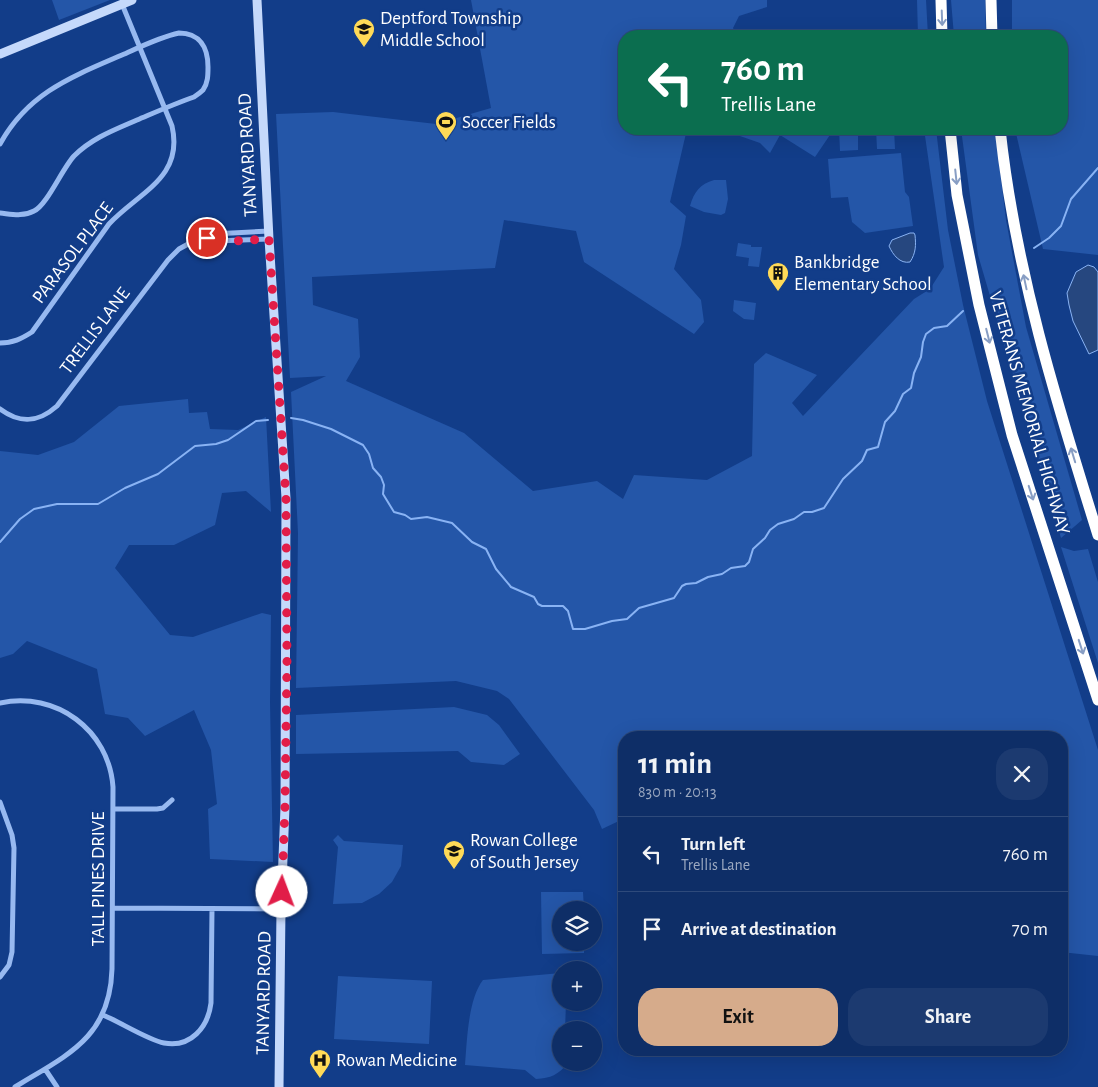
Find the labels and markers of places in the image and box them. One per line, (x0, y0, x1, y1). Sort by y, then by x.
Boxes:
place label: Deptford Township Middle School (380, 9, 521, 50)
school or university icon: Deptford Township Middle School (352, 17, 376, 48)
sports icon: Soccer Fields (434, 110, 458, 141)
place label: Soccer Fields (462, 113, 556, 132)
pin (186, 217, 228, 259)
place label: Bankbridge Elementary School (794, 253, 932, 294)
building icon: Bankbridge Elementary School (766, 261, 790, 292)
place label: Rowan College of South Jersey (470, 831, 579, 872)
school or university icon: Rowan College of South Jersey (442, 839, 466, 870)
hospital icon: Rowan Medicine (308, 1048, 332, 1079)
place label: Rowan Medicine (336, 1051, 457, 1070)

